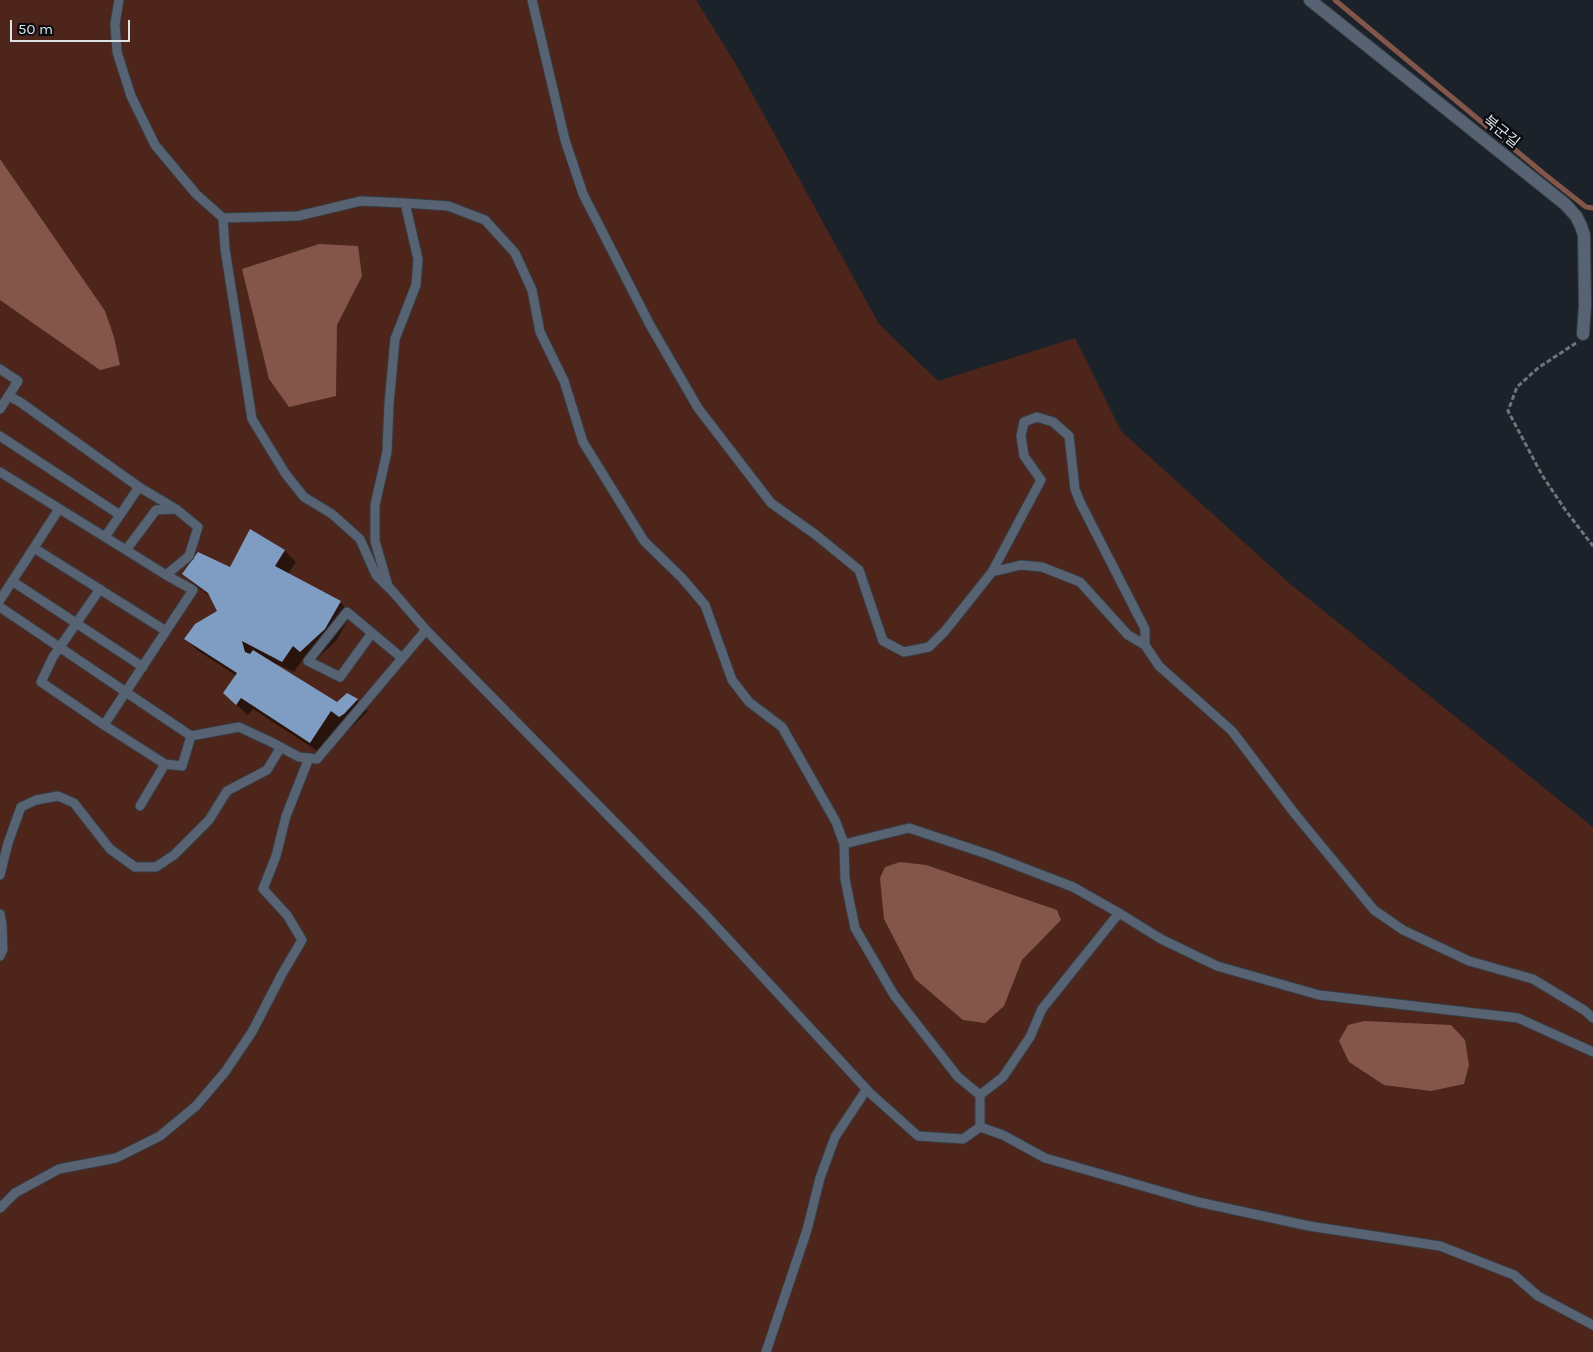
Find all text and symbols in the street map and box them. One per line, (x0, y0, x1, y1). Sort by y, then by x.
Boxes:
scale bar (12, 10, 132, 42)
text: 50 m (18, 20, 53, 38)
street label: 북군길 (1479, 112, 1523, 152)

